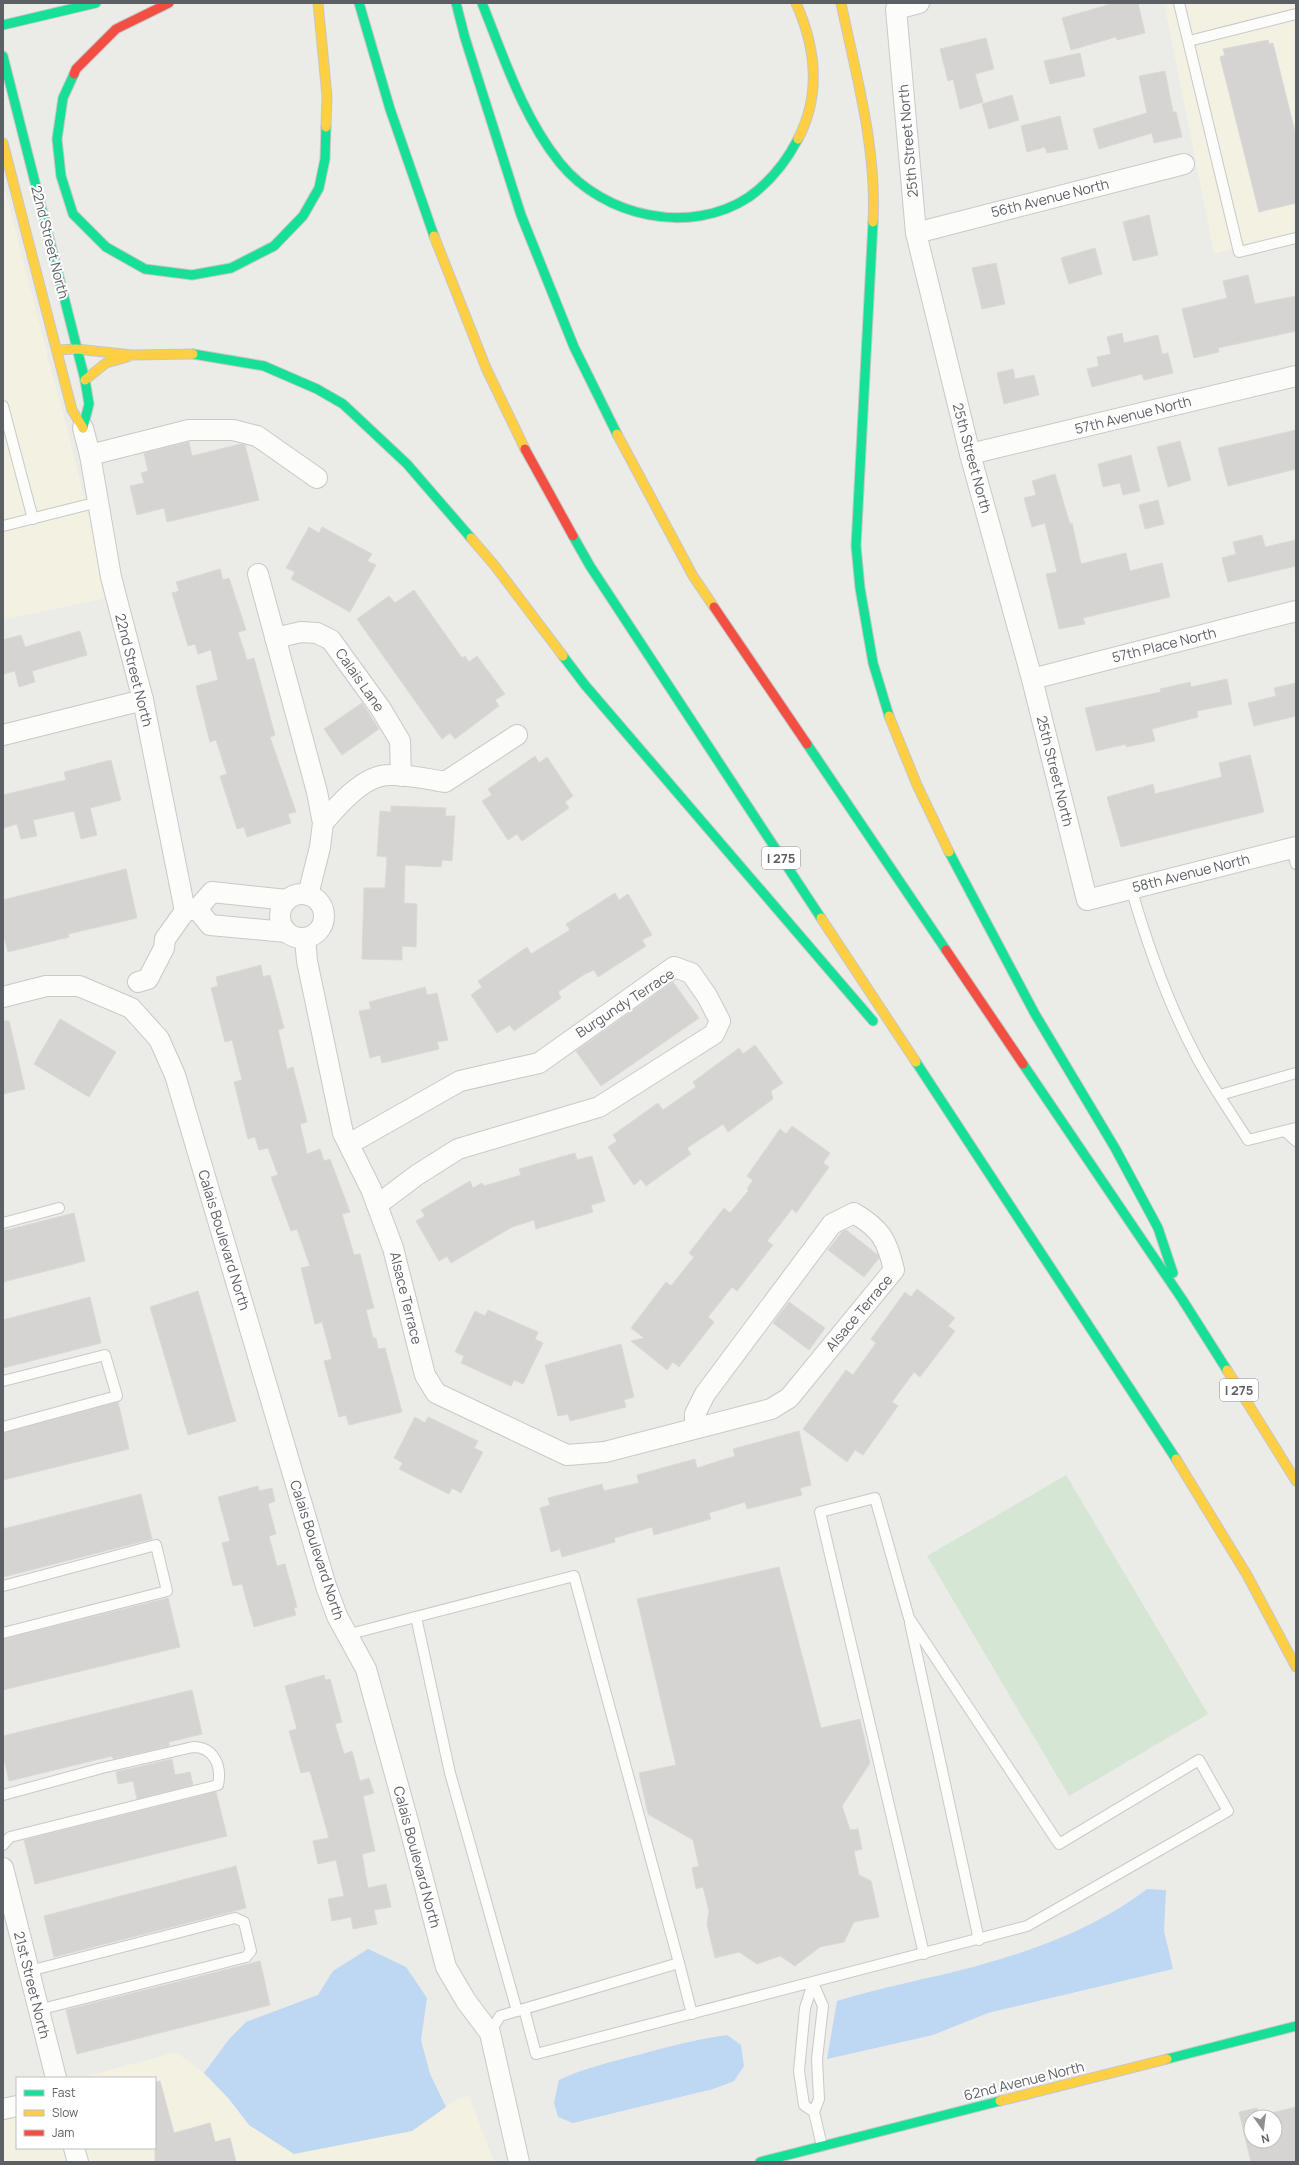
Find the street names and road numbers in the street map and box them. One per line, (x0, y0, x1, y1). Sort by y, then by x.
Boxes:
street label: 25th Street North (893, 84, 922, 198)
street label: 56th Avenue North (989, 174, 1111, 221)
street label: 22nd Street North (27, 183, 74, 300)
street label: 57th Avenue North (1073, 391, 1193, 438)
street label: 25th Street North (949, 401, 996, 515)
street label: 22nd Street North (111, 611, 158, 728)
street label: 57th Place North (1110, 622, 1218, 667)
street label: Calais Lane (332, 644, 389, 715)
street label: 25th Street North (1033, 713, 1078, 828)
road number: I 275 (762, 847, 800, 869)
street label: 58th Avenue North (1130, 849, 1252, 896)
street label: Burgundy Terrace (572, 964, 678, 1042)
street label: Calais Boulevard North (194, 1167, 255, 1312)
street label: Alsace Terrace (386, 1250, 427, 1346)
street label: Alsace Terrace (821, 1270, 896, 1355)
road number: I 275 (1220, 1379, 1258, 1401)
street label: Calais Boulevard North (286, 1478, 349, 1622)
street label: Calais Boulevard North (389, 1784, 446, 1930)
street label: 21st Street North (10, 1929, 55, 2041)
street label: 62nd Avenue North (962, 2056, 1086, 2105)

